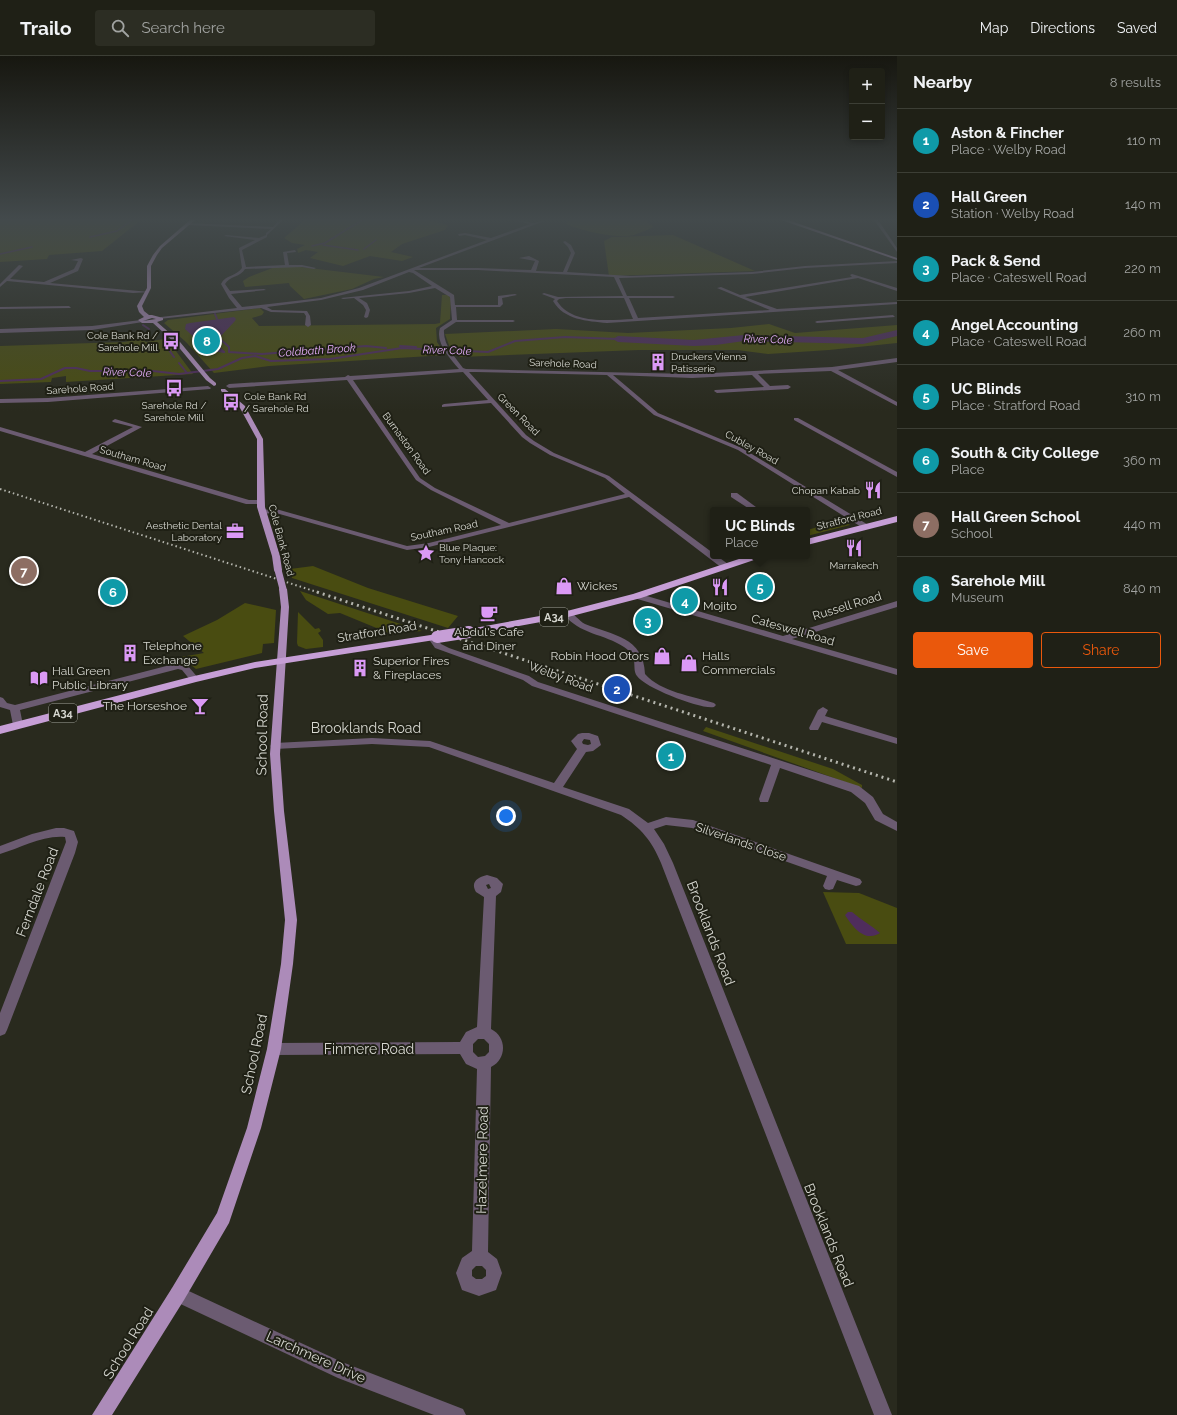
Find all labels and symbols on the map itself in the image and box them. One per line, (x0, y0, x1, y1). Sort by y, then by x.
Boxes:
pin: 8 (194, 326, 220, 356)
place label: Cole Bank Rd / Sarehole Mill (87, 330, 158, 353)
bus stop icon: Cole Bank Rd / Sarehole Mill (161, 331, 181, 351)
water label: River Cole (743, 332, 793, 347)
water label: Coldbath Brook (278, 341, 356, 360)
water label: River Cole (422, 343, 472, 358)
place label: Druckers Vienna Patisserie (671, 351, 747, 374)
building icon: Druckers Vienna Patisserie (648, 352, 668, 372)
street label: Sarehole Road (529, 357, 597, 370)
water label: River Cole (102, 365, 152, 380)
bus stop icon: Sarehole Rd / Sarehole Mill (164, 378, 184, 398)
street label: Sarehole Road (46, 381, 114, 396)
place label: Cole Bank Rd / Sarehole Rd (244, 391, 309, 414)
street label: Green Road (495, 391, 542, 438)
bus stop icon: Cole Bank Rd / Sarehole Rd (221, 392, 241, 412)
place label: Sarehole Rd / Sarehole Mill (142, 400, 206, 423)
street label: Burnaston Road (380, 410, 433, 476)
street label: Cubley Road (723, 428, 780, 467)
street label: Southam Road (99, 444, 167, 473)
restaurant icon: Chopan Kabab (863, 480, 883, 500)
place label: Chopan Kabab (792, 485, 860, 496)
street label: Cole Bank Road (267, 503, 296, 577)
street label: Stratford Road (815, 505, 883, 532)
street label: Southam Road (410, 518, 479, 543)
place label: Aesthetic Dental Laboratory (146, 520, 223, 543)
office icon: Aesthetic Dental Laboratory (225, 521, 245, 541)
restaurant icon: Marrakech (844, 538, 864, 558)
place label: Blue Plaque: Tony Hancock (439, 542, 505, 565)
place icon: Blue Plaque: Tony Hancock (416, 543, 436, 563)
pin: 7 (11, 556, 37, 586)
place label: Marrakech (830, 560, 879, 571)
pin: 5 (747, 572, 773, 602)
shop icon: Wickes (554, 576, 574, 596)
pin: 6 (100, 577, 126, 607)
restaurant icon: Mojito (710, 577, 730, 597)
place label: Wickes (577, 579, 618, 593)
pin: 4 (672, 586, 698, 616)
street label: Russell Road (811, 589, 883, 623)
place label: Mojito (703, 599, 737, 613)
cafe icon: Abdul's Cafe and Diner (479, 603, 499, 623)
pin: 3 (635, 606, 661, 636)
road number: A34 (540, 608, 568, 626)
street label: Cateswell Road (750, 611, 836, 649)
street label: Stratford Road (336, 619, 418, 645)
place label: Abdul's Cafe and Diner (454, 625, 524, 653)
place label: Telephone Exchange (143, 639, 202, 667)
building icon: Telephone Exchange (120, 643, 140, 663)
shop icon: Robin Hood Otors (652, 646, 672, 666)
place label: Robin Hood Otors (551, 649, 649, 663)
place label: Halls Commercials (702, 649, 775, 677)
shop icon: Halls Commercials (679, 653, 699, 673)
place label: Superior Fires & Fireplaces (373, 654, 450, 682)
building icon: Superior Fires & Fireplaces (350, 658, 370, 678)
street label: Welby Road (527, 659, 595, 695)
place label: Hall Green Public Library (52, 664, 128, 692)
library icon: Hall Green Public Library (29, 668, 49, 688)
pin: 2 (604, 674, 630, 704)
street label: School Road (253, 694, 271, 776)
bar icon: The Horseshoe (190, 696, 210, 716)
place label: The Horseshoe (103, 699, 187, 713)
road number: A34 (49, 704, 77, 722)
street label: Brooklands Road (311, 720, 421, 736)
pin: 1 (658, 741, 684, 771)
your location (496, 806, 516, 826)
street label: Silverlands Close (694, 820, 788, 864)
street label: Ferndale Road (13, 845, 61, 939)
street label: Brooklands Road (684, 879, 738, 987)
street label: School Road (238, 1012, 270, 1096)
street label: Finmere Road (324, 1041, 414, 1057)
street label: Hazelmere Road (473, 1106, 491, 1214)
street label: Brooklands Road (801, 1181, 857, 1289)
street label: School Road (100, 1304, 156, 1382)
street label: Larchmere Drive (264, 1328, 368, 1386)

